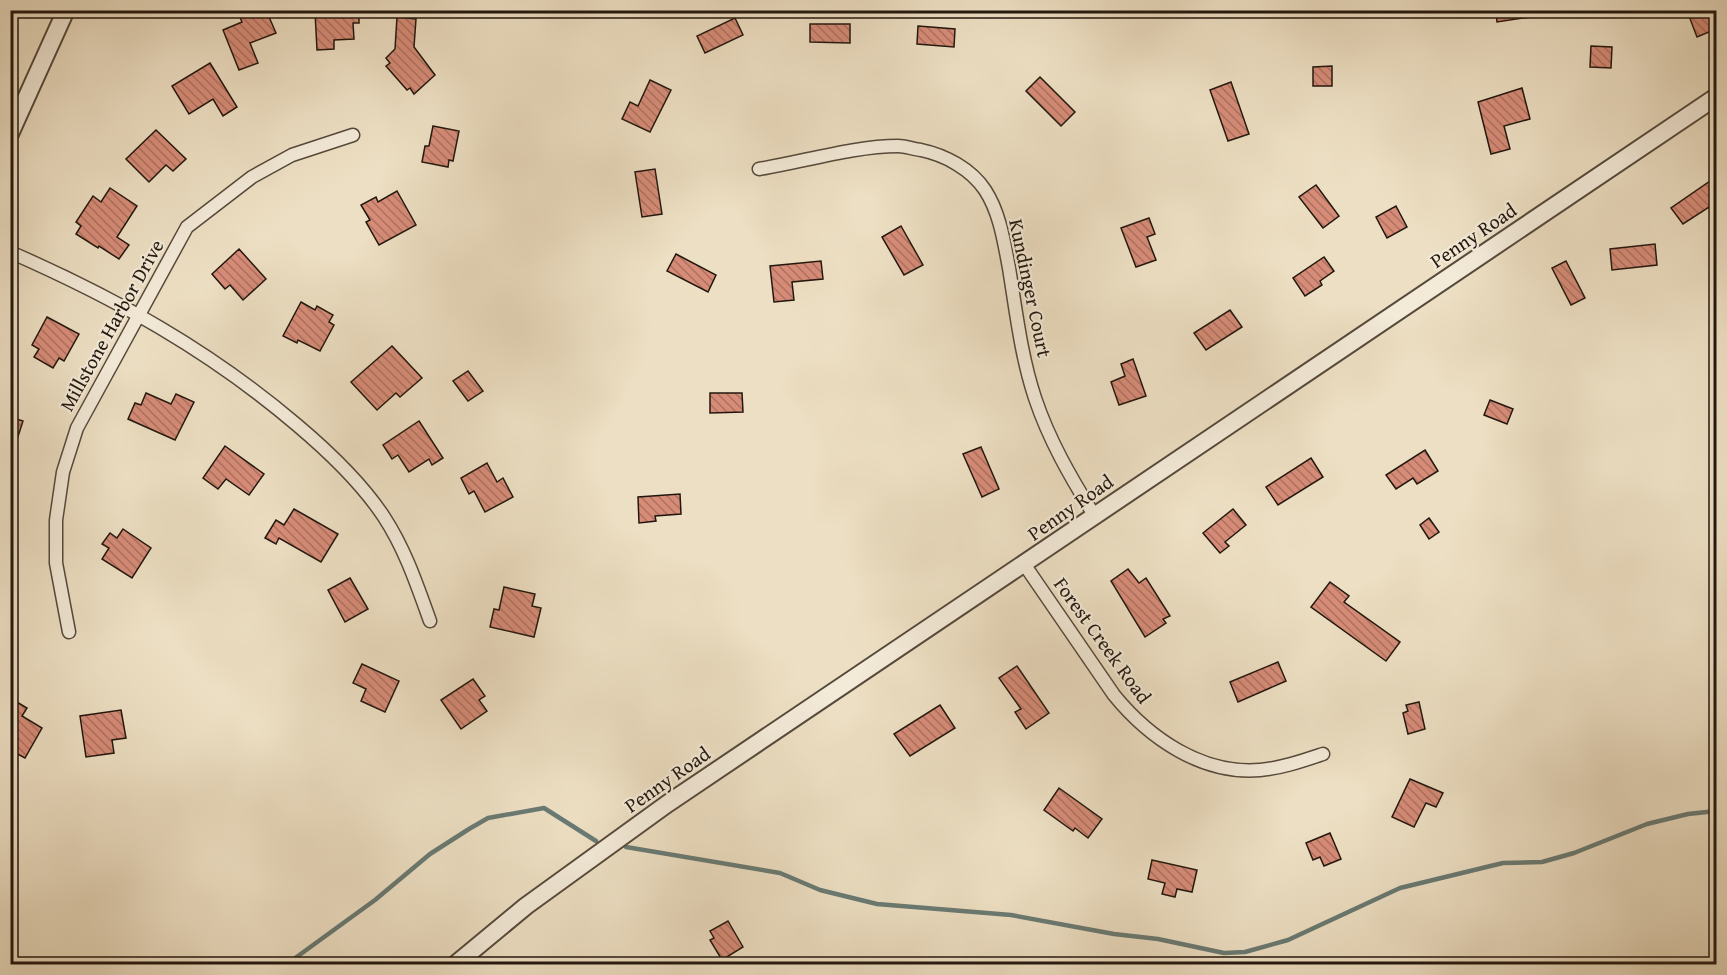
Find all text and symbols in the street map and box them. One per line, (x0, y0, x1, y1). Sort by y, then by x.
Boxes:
street label: Penny Road (1424, 195, 1522, 275)
street label: Kundinger Court (1002, 216, 1060, 360)
street label: Millstone Harbor Drive (52, 234, 170, 416)
street label: Penny Road (1021, 467, 1119, 547)
street label: Forest Creek Road (1047, 571, 1159, 709)
street label: Penny Road (618, 739, 716, 819)

